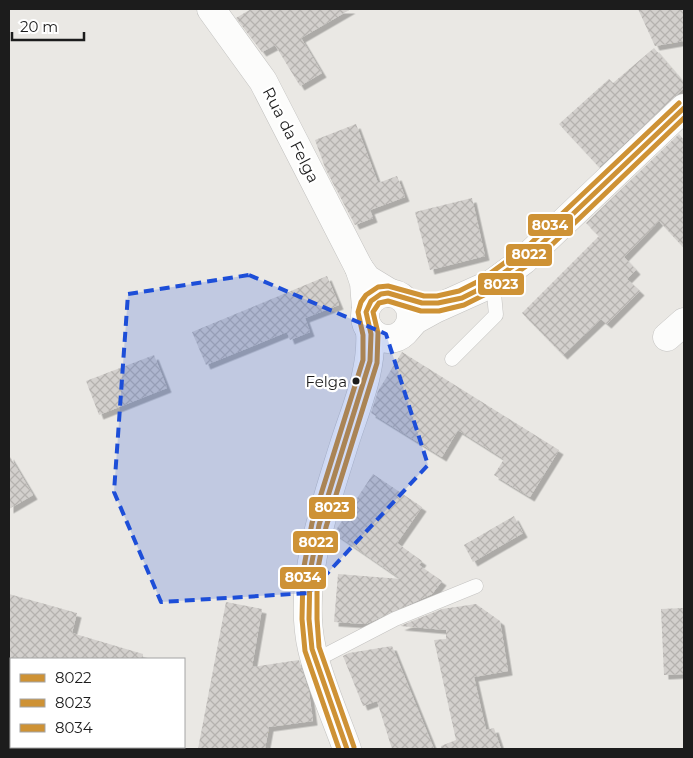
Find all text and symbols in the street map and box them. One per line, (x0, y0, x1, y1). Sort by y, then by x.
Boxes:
scale bar (12, 10, 85, 42)
text: 20 m (20, 17, 58, 36)
street label: Rua da Felga (259, 84, 323, 186)
line badge: 8034 (527, 213, 574, 237)
text: 8034 (532, 216, 569, 234)
line badge: 8022 (505, 243, 553, 267)
text: 8022 (511, 245, 547, 263)
line badge: 8023 (477, 272, 525, 296)
text: 8023 (483, 275, 519, 293)
place label: Felga (306, 372, 347, 391)
marker: Felga (351, 376, 361, 386)
line badge: 8023 (308, 496, 356, 520)
text: 8023 (314, 498, 350, 516)
line badge: 8022 (292, 530, 339, 554)
text: 8022 (298, 533, 334, 551)
line badge: 8034 (279, 566, 327, 590)
text: 8034 (285, 568, 322, 586)
legend (10, 658, 185, 748)
text: 8022 (55, 668, 92, 687)
text: 8023 (55, 693, 91, 712)
text: 8034 (55, 718, 93, 737)

